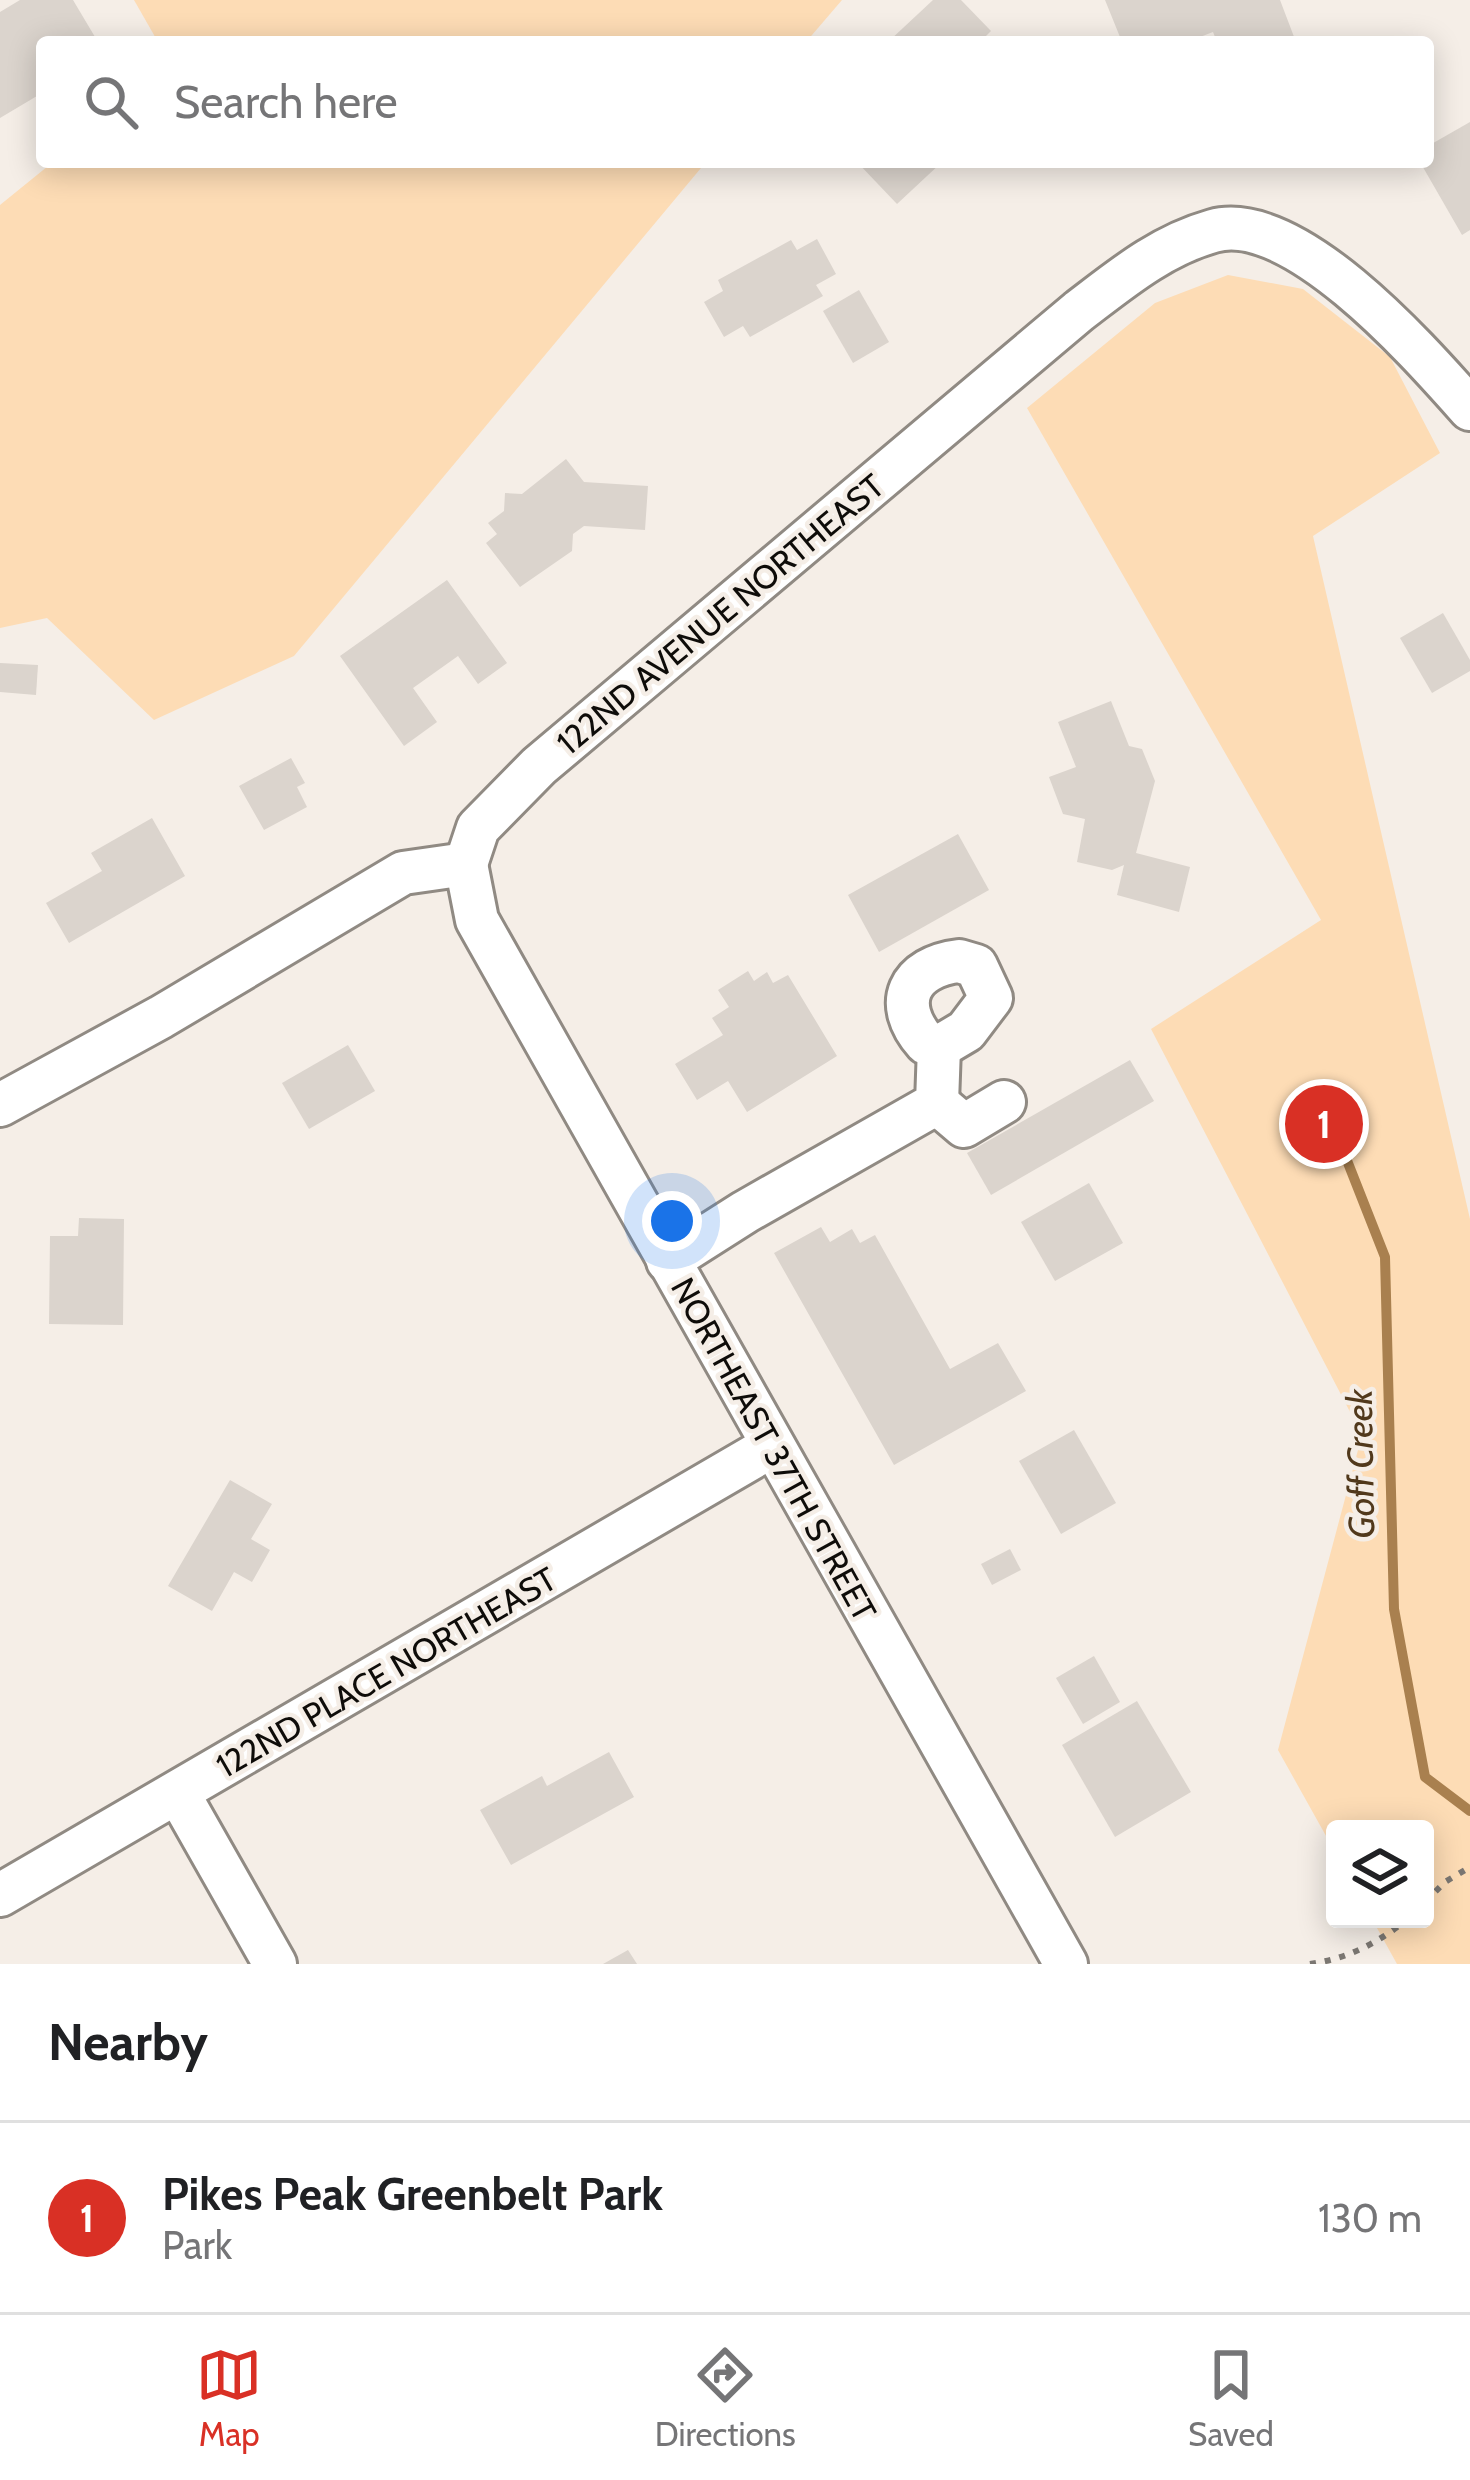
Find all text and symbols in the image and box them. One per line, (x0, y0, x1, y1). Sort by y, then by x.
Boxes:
search box (36, 36, 1434, 168)
icon: search (78, 69, 144, 135)
text: Search here (174, 75, 398, 129)
street label: 122ND AVENUE NORTHEAST (548, 465, 892, 763)
pin: 1 (1285, 1079, 1363, 1169)
your location (642, 1191, 702, 1251)
street label: NORTHEAST 37TH STREET (663, 1270, 885, 1628)
water label: Goff Creek (1337, 1387, 1383, 1539)
street label: 122ND PLACE NORTHEAST (209, 1558, 563, 1786)
map controls (1326, 1820, 1434, 1928)
button: layers (1326, 1820, 1434, 1928)
text: Nearby (48, 2011, 208, 2073)
text: Pikes Peak Greenbelt Park (162, 2167, 663, 2221)
text: 1 (80, 2194, 94, 2242)
text: 130 m (1318, 2194, 1422, 2242)
text: Park (162, 2221, 232, 2269)
tab: Map (196, 2342, 262, 2454)
tab: Directions (655, 2342, 796, 2454)
tab: Saved (1188, 2342, 1274, 2454)

